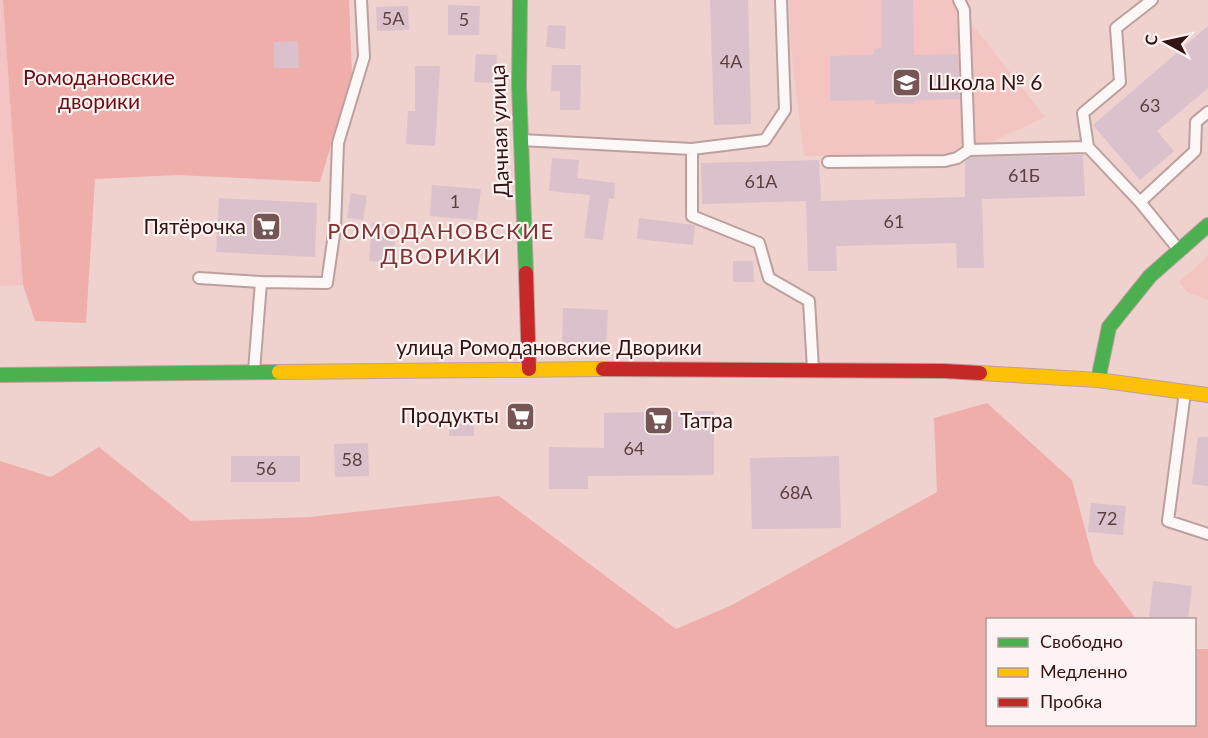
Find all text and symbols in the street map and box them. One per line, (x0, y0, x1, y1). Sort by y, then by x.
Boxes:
house number: 5А (382, 7, 405, 29)
house number: 5 (459, 8, 469, 30)
north arrow (1136, 12, 1196, 72)
text: С (1141, 33, 1161, 46)
house number: 4А (720, 50, 743, 72)
park label: Ромодановские дворики (23, 64, 175, 113)
street label: Дачная улица (484, 64, 513, 198)
school or university icon: Школа № 6 (891, 67, 923, 99)
place label: Школа № 6 (928, 69, 1042, 94)
house number: 63 (1140, 94, 1160, 116)
house number: 61Б (1008, 164, 1040, 186)
house number: 61А (744, 170, 778, 192)
house number: 1 (450, 190, 460, 212)
house number: 61 (884, 210, 904, 232)
supermarket icon: Пятёрочка (251, 211, 283, 243)
place label: Пятёрочка (143, 213, 246, 238)
district label: РОМОДАНОВСКИЕ ДВОРИКИ (327, 217, 555, 269)
street label: улица Ромодановские Дворики (396, 334, 702, 359)
supermarket icon: Продукты (504, 400, 536, 432)
place label: Продукты (400, 402, 499, 427)
supermarket icon: Татра (643, 405, 675, 437)
place label: Татра (680, 407, 733, 432)
house number: 64 (624, 437, 644, 459)
house number: 58 (342, 448, 362, 470)
house number: 56 (256, 457, 276, 479)
house number: 68А (779, 481, 813, 503)
house number: 72 (1097, 507, 1117, 529)
legend (986, 618, 1196, 726)
text: Свободно (1040, 630, 1123, 652)
text: Медленно (1040, 660, 1128, 682)
text: Пробка (1040, 690, 1102, 712)

